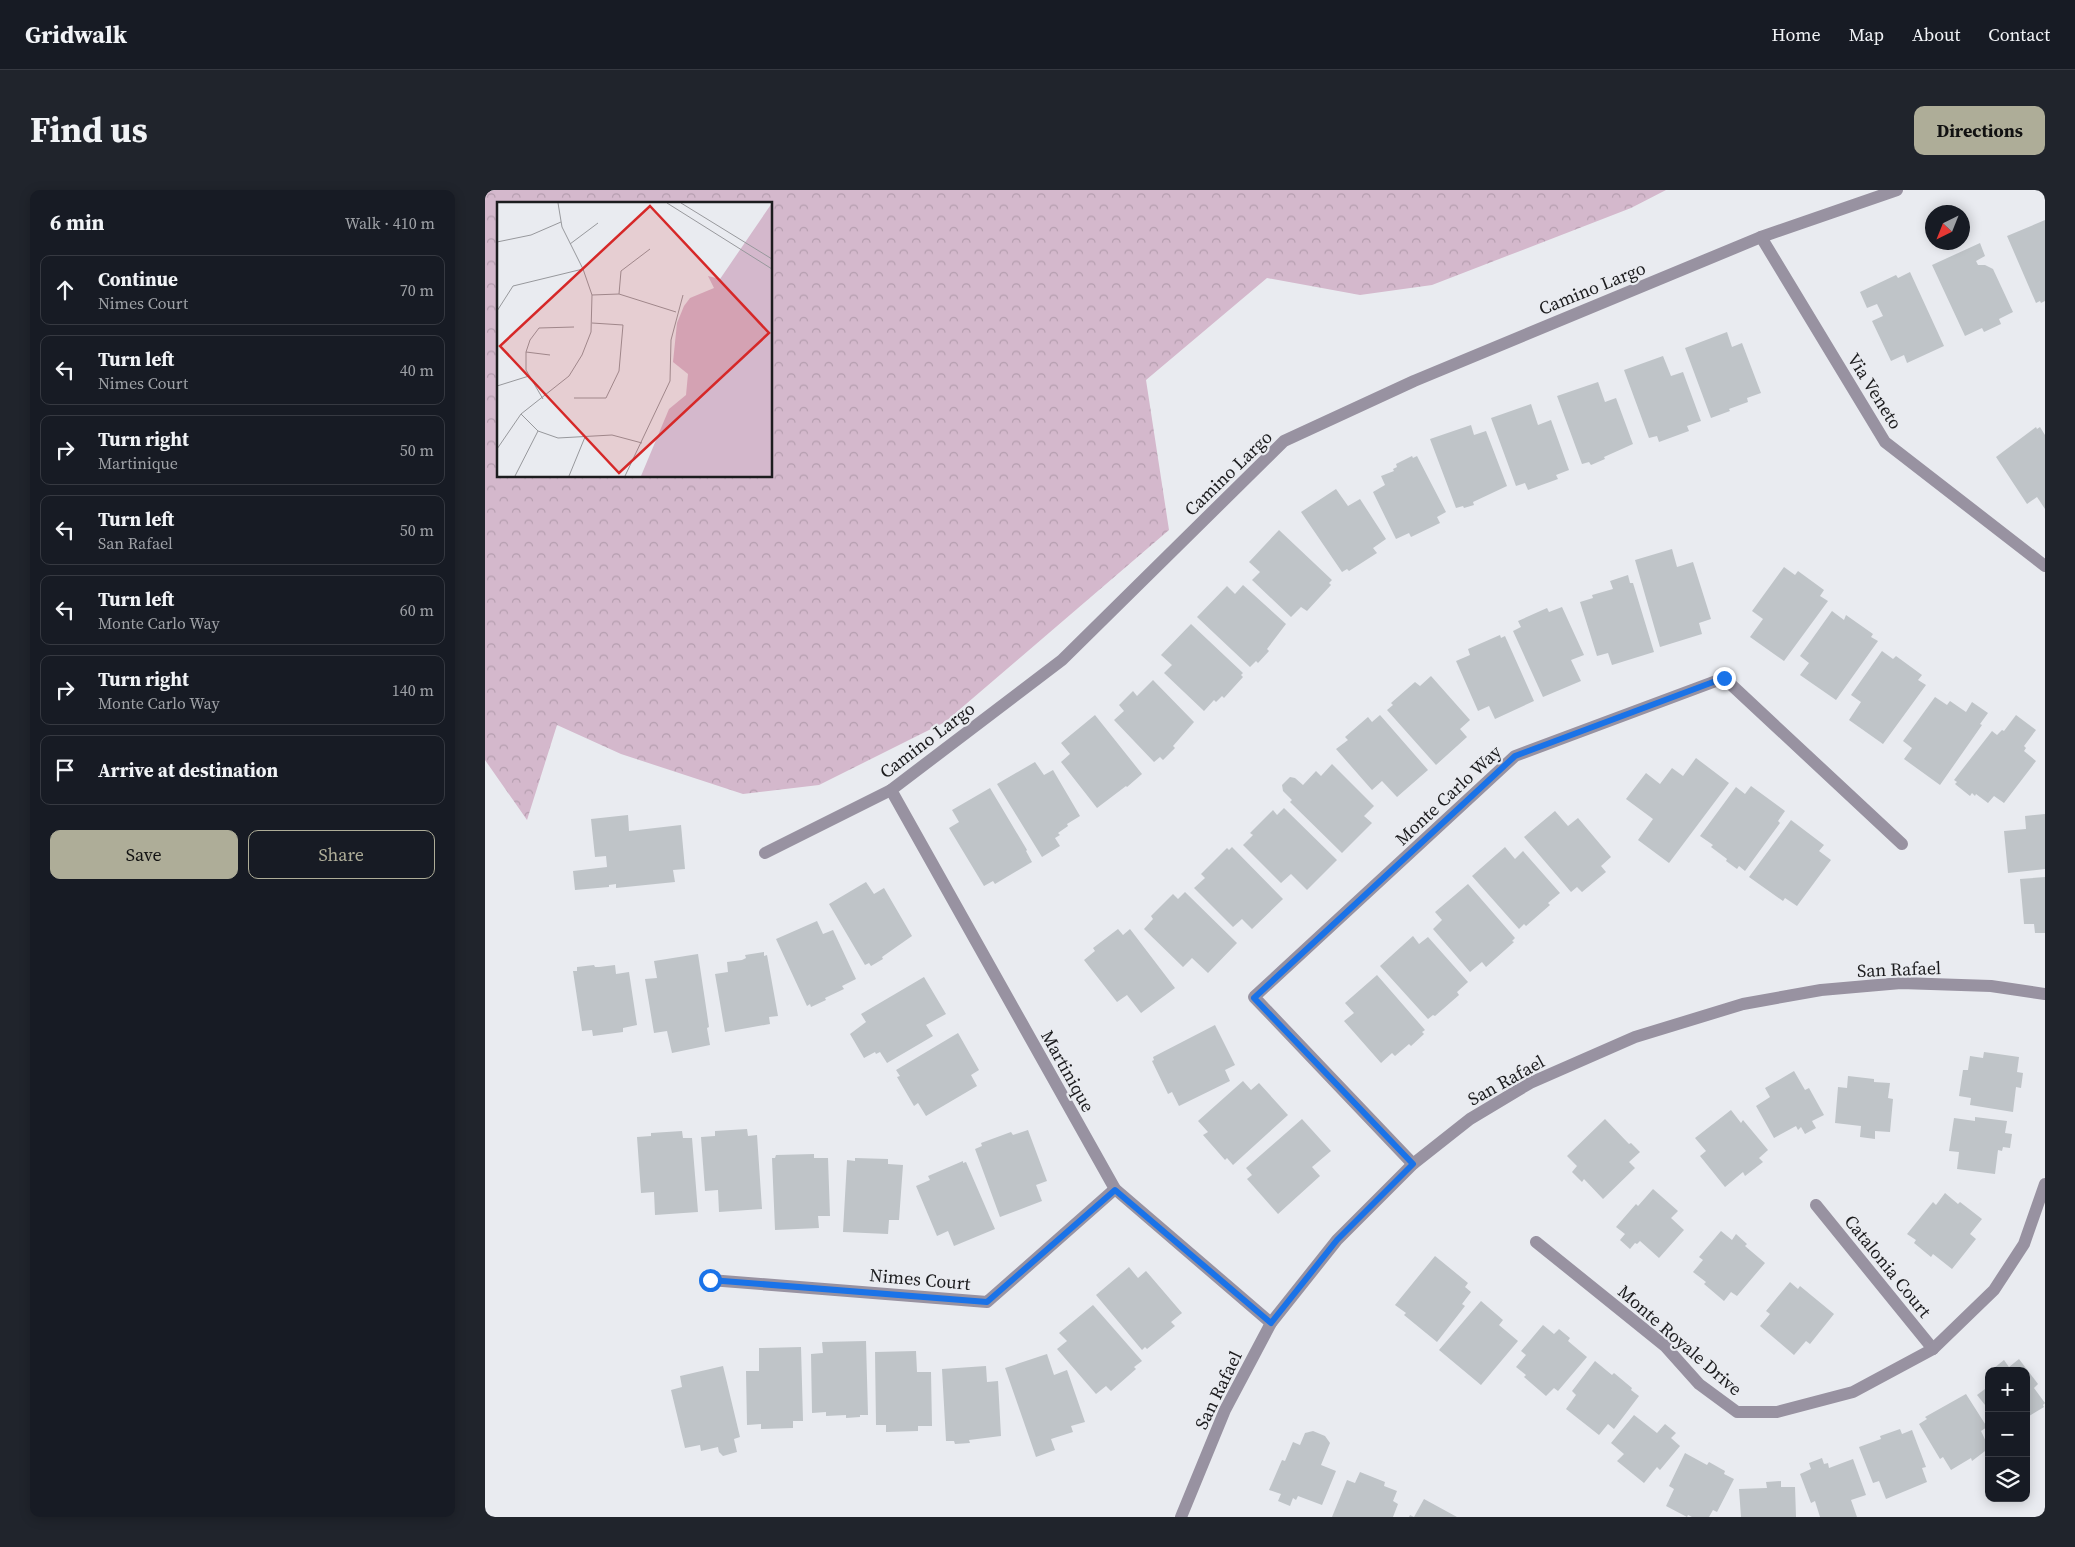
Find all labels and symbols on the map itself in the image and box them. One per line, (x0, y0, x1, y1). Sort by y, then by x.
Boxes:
inset map (497, 202, 773, 478)
north arrow (1925, 205, 1970, 250)
street label: Camino Largo (1535, 255, 1649, 321)
street label: Via Veneto (1842, 348, 1908, 434)
street label: Camino Largo (1179, 425, 1277, 521)
route end (1713, 667, 1736, 690)
street label: Camino Largo (874, 696, 980, 784)
street label: Monte Carlo Way (1389, 739, 1507, 851)
street label: San Rafael (1857, 955, 1941, 983)
street label: Martinique (1035, 1026, 1101, 1116)
street label: San Rafael (1463, 1049, 1549, 1111)
street label: Catalonia Court (1839, 1209, 1937, 1323)
street label: Nimes Court (868, 1262, 972, 1296)
route start (699, 1269, 722, 1292)
street label: Monte Royale Drive (1612, 1279, 1748, 1401)
street label: San Rafael (1188, 1347, 1248, 1433)

